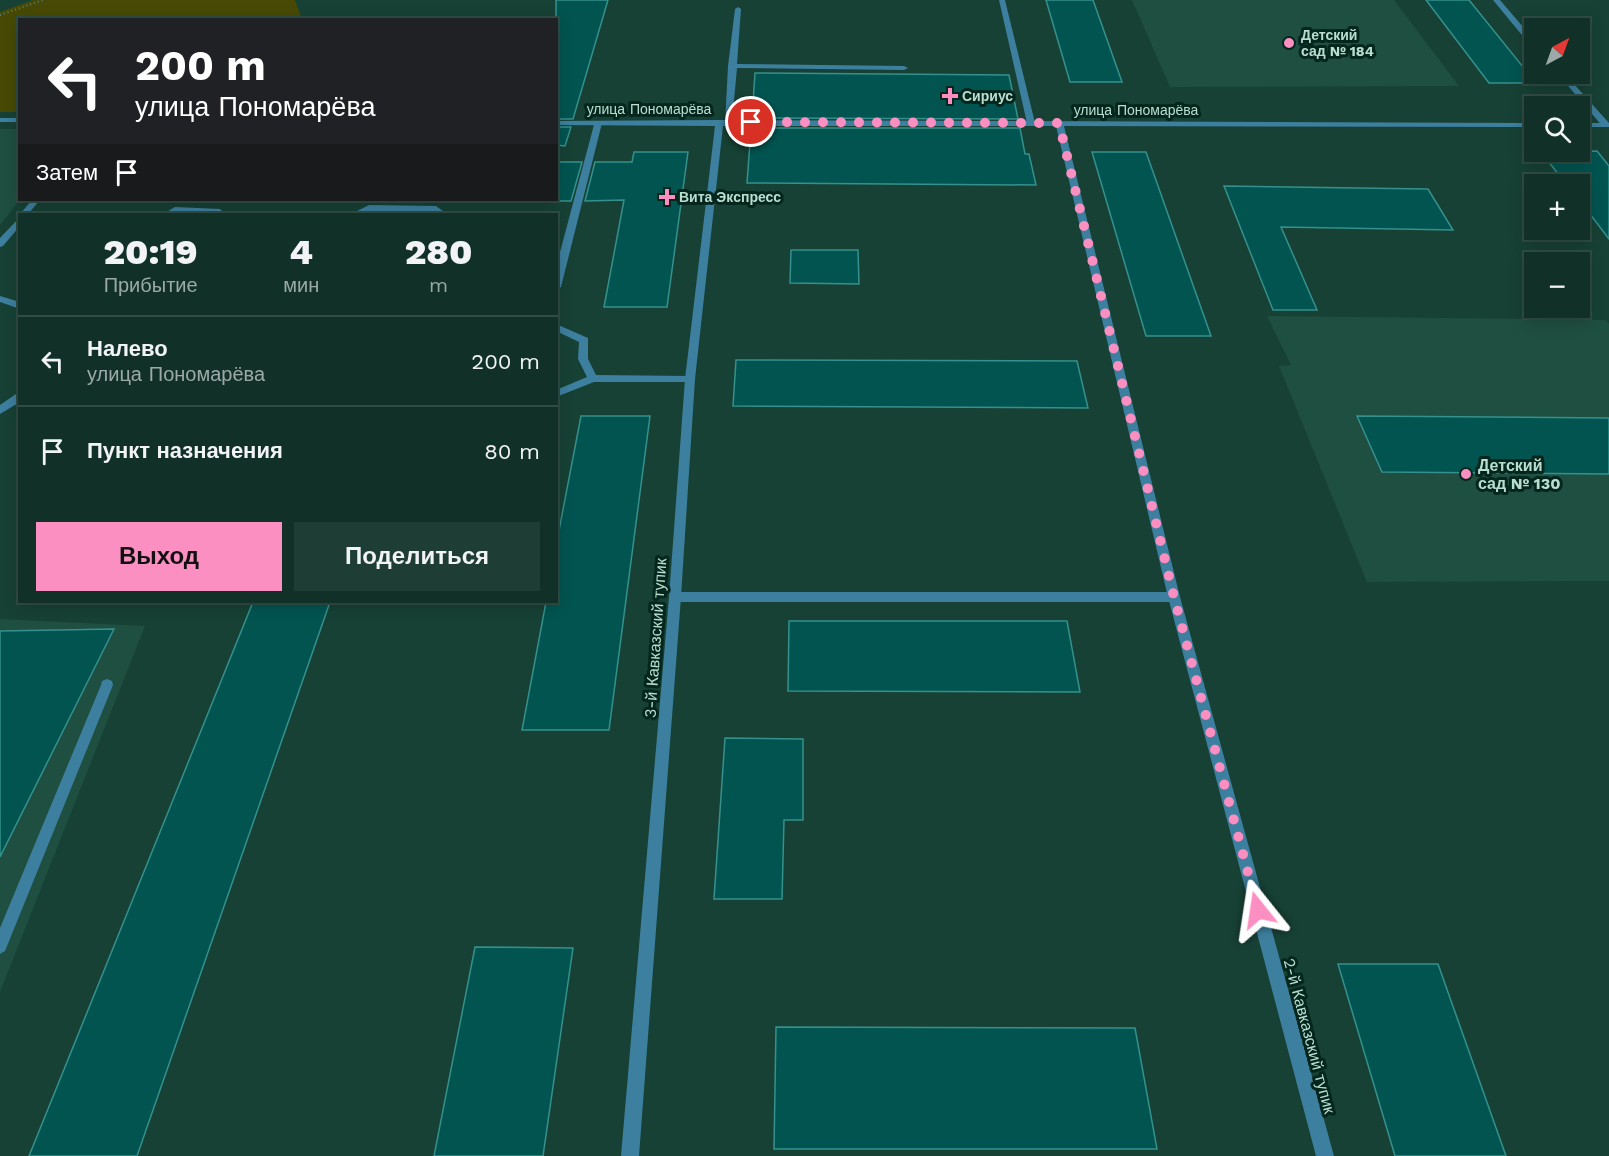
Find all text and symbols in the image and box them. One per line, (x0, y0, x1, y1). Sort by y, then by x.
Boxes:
north arrow (1524, 18, 1590, 84)
map controls (1524, 18, 1590, 318)
place label: Детский сад № 184 (1301, 27, 1374, 59)
marker: Детский сад № 184 (1282, 36, 1296, 50)
text: 200 m (135, 41, 266, 90)
icon: left (36, 42, 114, 120)
place label: Сириус (962, 88, 1013, 104)
marker: Сириус (943, 89, 957, 103)
text: улица Пономарёва (135, 91, 375, 123)
pin (725, 96, 776, 147)
button: search (1524, 96, 1590, 162)
street label: улица Пономарёва (587, 101, 712, 117)
street label: улица Пономарёва (1074, 102, 1199, 118)
icon: arrive (734, 105, 767, 138)
icon: arrive (110, 156, 143, 189)
text: Затем (36, 160, 98, 185)
button: + (1524, 174, 1590, 240)
place label: Вита Экспресс (679, 189, 781, 205)
marker: Вита Экспресс (660, 190, 674, 204)
text: 20:19 (103, 231, 198, 273)
text: 4 (289, 231, 313, 273)
text: 280 (405, 231, 472, 273)
button: − (1524, 252, 1590, 318)
text: Прибытие (104, 273, 198, 297)
text: мин (283, 273, 319, 297)
text: m (429, 273, 448, 297)
text: Налево (87, 336, 168, 361)
icon: left (36, 345, 69, 378)
text: 200 m (471, 349, 540, 374)
text: улица Пономарёва (87, 362, 265, 386)
icon: arrive (36, 435, 69, 468)
text: Пункт назначения (87, 438, 283, 463)
text: 80 m (484, 439, 540, 464)
place label: Детский сад № 130 (1478, 456, 1561, 493)
marker: Детский сад № 130 (1459, 467, 1473, 481)
button: Выход (36, 522, 282, 591)
button: Поделиться (294, 522, 540, 591)
street label: 3-й Кавказский тупик (640, 556, 671, 719)
position arrow (1226, 878, 1290, 942)
street label: 2-й Кавказский тупик (1280, 956, 1340, 1117)

